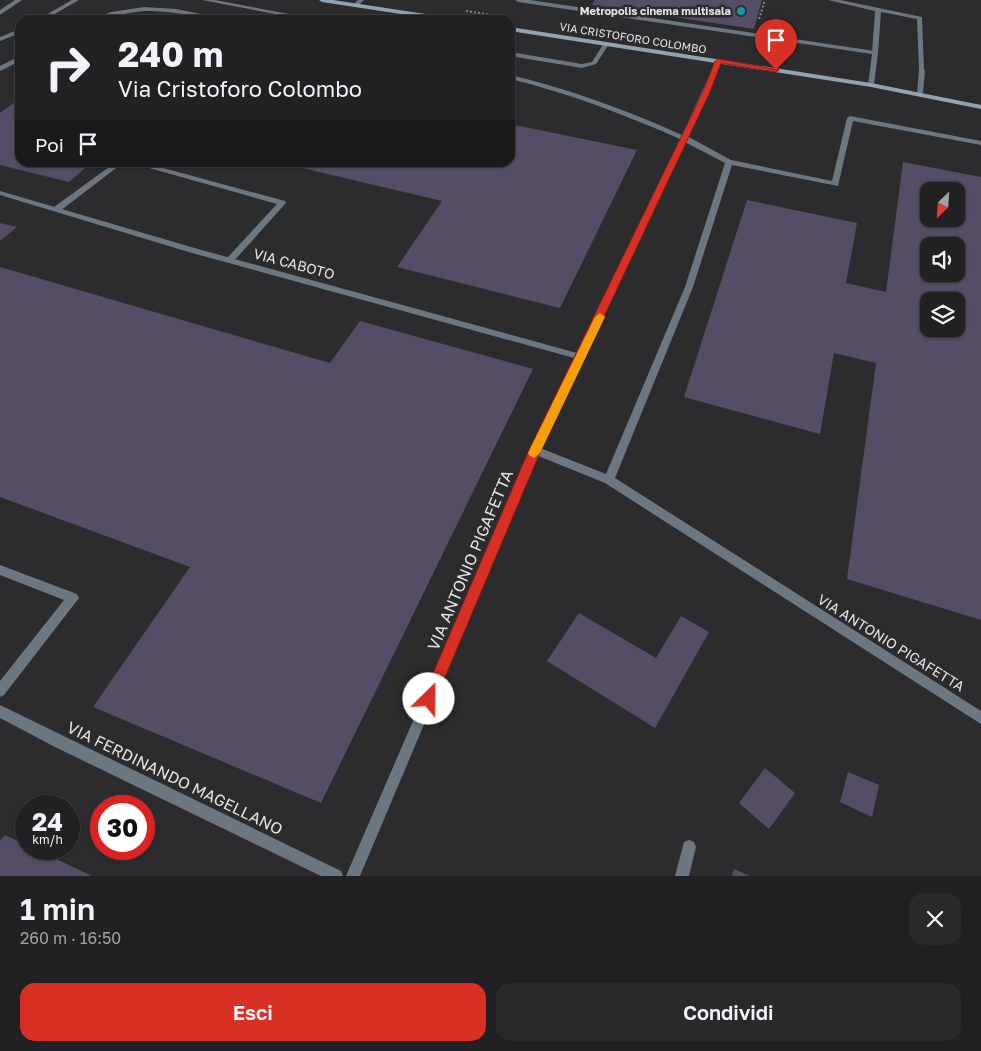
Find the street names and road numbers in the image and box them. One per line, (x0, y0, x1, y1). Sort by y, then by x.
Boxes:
street label: VIA CRISTOFORO COLOMBO (559, 19, 707, 56)
street label: VIA CABOTO (252, 245, 337, 283)
street label: VIA ANTONIO PIGAFETTA (423, 466, 517, 653)
street label: VIA ANTONIO PIGAFETTA (815, 590, 968, 695)
street label: VIA FERDINANDO MAGELLANO (64, 717, 286, 839)

